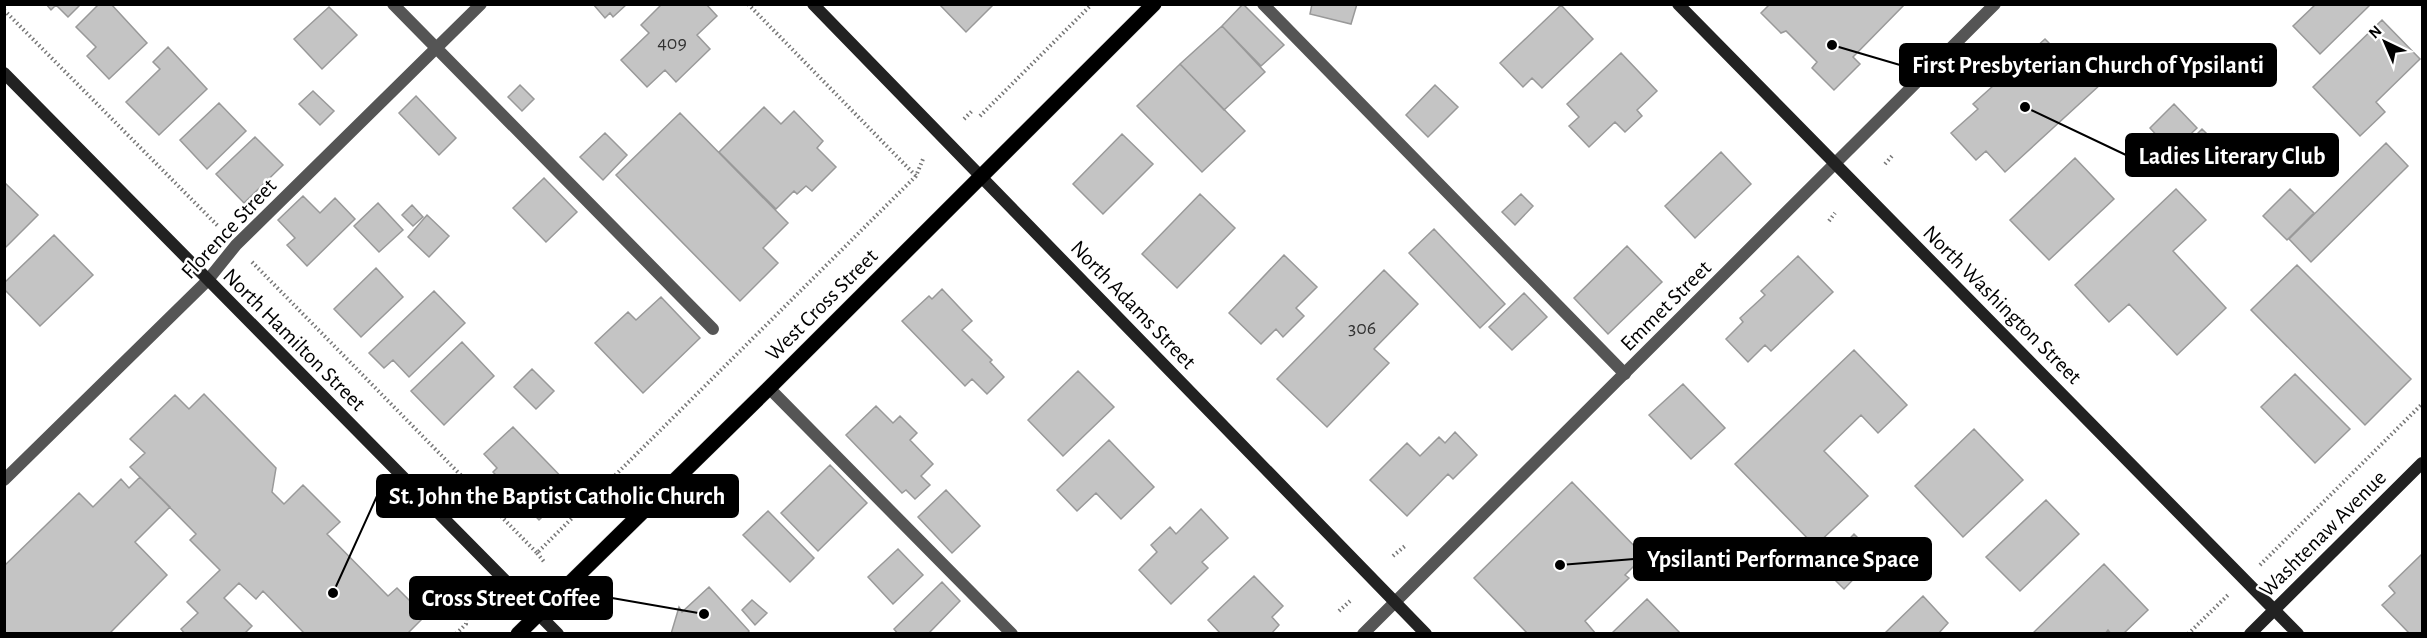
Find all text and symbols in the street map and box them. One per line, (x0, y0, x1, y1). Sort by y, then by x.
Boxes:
north arrow (2355, 12, 2415, 72)
text: N (2366, 22, 2385, 42)
house number: 409 (657, 33, 687, 53)
callout: First Presbyterian Church of Ypsilanti (1900, 44, 2276, 86)
text: First Presbyterian Church of Ypsilanti (1912, 54, 2264, 78)
callout: Ladies Literary Club (2126, 134, 2338, 176)
text: Ladies Literary Club (2138, 145, 2326, 169)
street label: Florence Street (177, 174, 280, 283)
street label: North Washington Street (1919, 221, 2086, 388)
street label: North Adams Street (1067, 236, 1200, 373)
street label: West Cross Street (762, 245, 882, 365)
street label: Emmet Street (1616, 256, 1715, 355)
street label: North Hamilton Street (219, 264, 370, 415)
house number: 306 (1348, 318, 1376, 338)
street label: Washtenaw Avenue (2255, 466, 2390, 601)
callout: St. John the Baptist Catholic Church (377, 475, 738, 517)
text: St. John the Baptist Catholic Church (389, 485, 725, 509)
callout: Ypsilanti Performance Space (1634, 538, 1931, 580)
text: Ypsilanti Performance Space (1647, 548, 1919, 572)
callout: Cross Street Coffee (410, 577, 612, 619)
text: Cross Street Coffee (422, 587, 600, 611)

